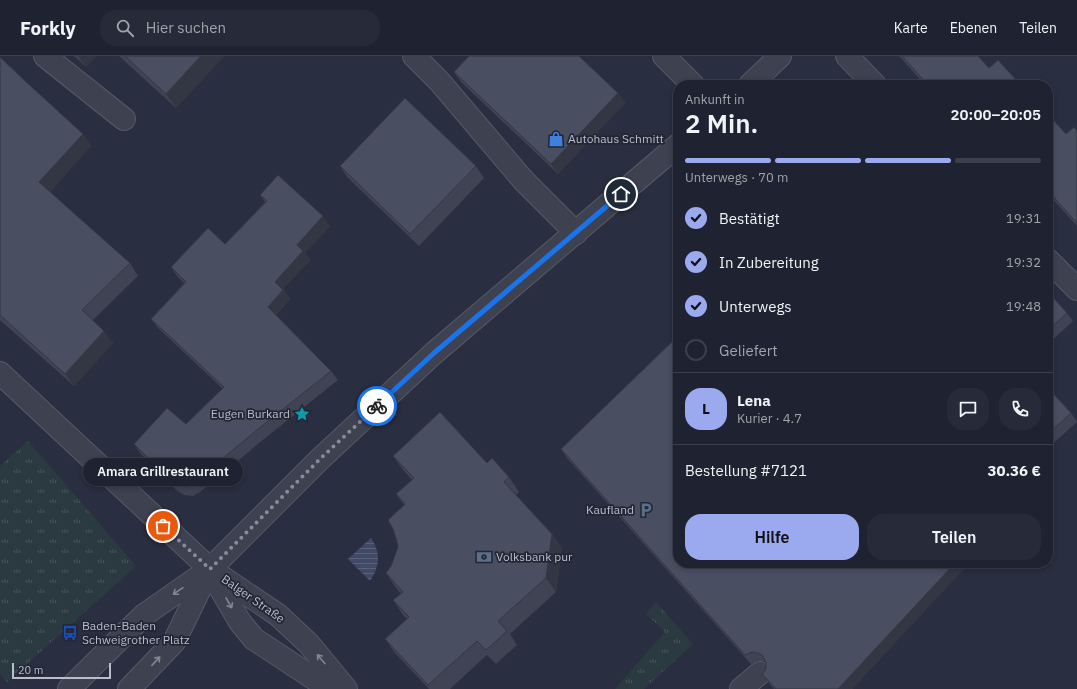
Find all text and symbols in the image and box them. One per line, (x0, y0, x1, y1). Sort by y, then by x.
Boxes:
search box (100, 10, 380, 46)
text: Forkly (20, 16, 76, 40)
icon: search (114, 17, 136, 39)
text: Hier suchen (146, 18, 226, 37)
text: Karte (894, 19, 928, 37)
text: Ebenen (950, 19, 997, 37)
text: Teilen (1019, 19, 1057, 37)
text: Ankunft in (685, 91, 745, 108)
text: 20:00–20:05 (951, 105, 1041, 124)
text: 2 Min. (685, 106, 758, 140)
shop icon: Autohaus Schmitt (547, 130, 565, 148)
place label: Autohaus Schmitt (568, 131, 664, 146)
text: Unterwegs · 70 m (685, 169, 788, 186)
pin (604, 177, 638, 211)
icon: home (610, 183, 632, 205)
icon: check (685, 207, 707, 229)
text: Bestätigt (719, 209, 780, 228)
text: 19:31 (1006, 210, 1041, 227)
icon: check (685, 251, 707, 273)
text: In Zubereitung (719, 253, 819, 272)
text: 19:32 (1006, 254, 1041, 271)
icon: check (685, 295, 707, 317)
text: Unterwegs (719, 297, 792, 316)
text: 19:48 (1006, 298, 1041, 315)
text: Geliefert (719, 341, 778, 360)
courier (357, 386, 397, 426)
button: chat (947, 388, 989, 430)
button: phone (999, 388, 1041, 430)
text: Lena (737, 391, 771, 410)
icon: bike (366, 395, 388, 417)
text: L (702, 399, 710, 418)
place icon: Eugen Burkard (293, 405, 311, 423)
place label: Eugen Burkard (211, 406, 290, 421)
text: Kurier · 4.7 (737, 410, 802, 427)
callout: Amara Grillrestaurant (83, 458, 243, 486)
text: Bestellung #7121 (685, 461, 807, 480)
text: 30.36 € (987, 461, 1041, 480)
text: Amara Grillrestaurant (97, 463, 229, 480)
parking icon: Kaufland (637, 501, 655, 519)
place label: Kaufland (586, 502, 634, 517)
pin (146, 509, 180, 543)
button: Hilfe (685, 514, 859, 560)
button: Teilen (867, 514, 1041, 560)
icon: bag (152, 515, 174, 537)
bank icon: Volksbank pur (475, 548, 493, 566)
place label: Volksbank pur (496, 549, 573, 564)
street label: Balger Straße (219, 571, 288, 626)
one-way arrow (172, 587, 183, 595)
one-way arrow (226, 597, 234, 609)
place label: Baden-Baden Schweigrother Platz (82, 618, 190, 647)
bus stop icon: Baden-Baden Schweigrother Platz (61, 624, 79, 642)
one-way arrow (317, 654, 326, 664)
one-way arrow (151, 656, 161, 666)
scale bar (12, 661, 111, 680)
text: 20 m (18, 663, 43, 677)

